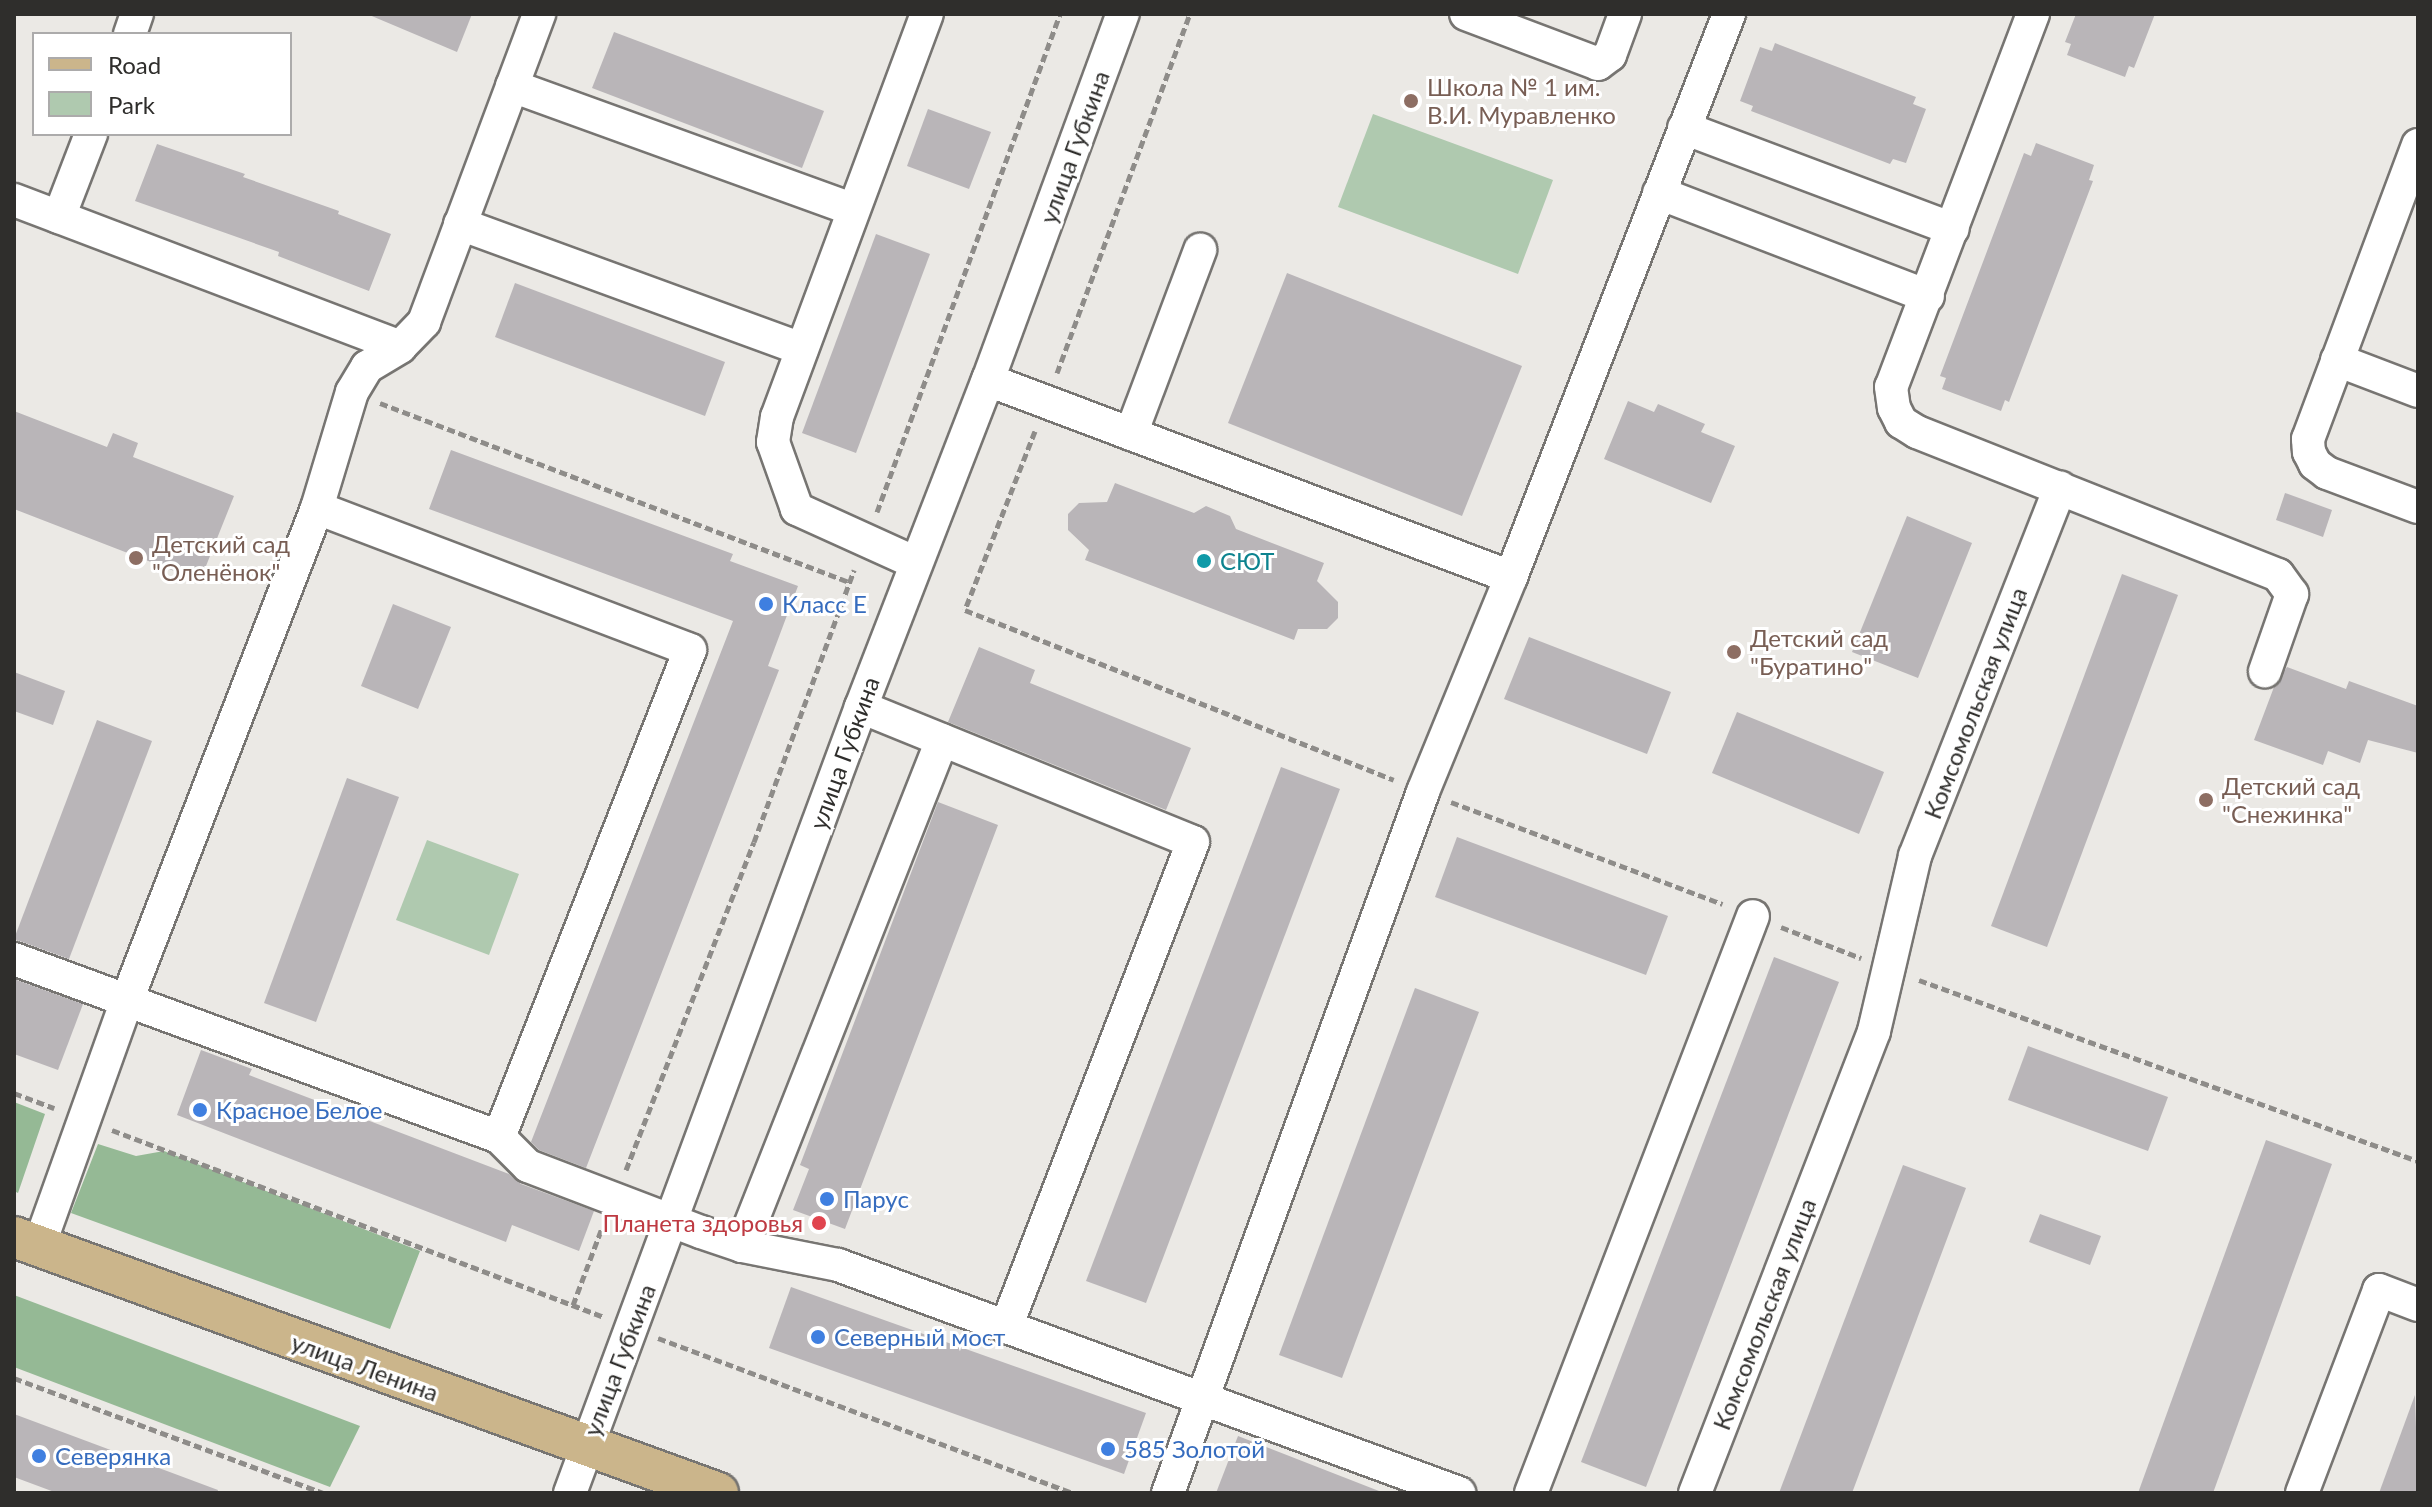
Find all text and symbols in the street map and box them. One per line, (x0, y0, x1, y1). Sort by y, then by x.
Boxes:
legend (32, 32, 292, 136)
text: Road (108, 50, 161, 79)
street label: улица Губкина (1033, 67, 1115, 227)
place label: Школа № 1 им. В.И. Муравленко (1427, 73, 1616, 129)
text: Park (108, 90, 155, 119)
marker: Школа № 1 им. В.И. Муравленко (1402, 92, 1420, 110)
place label: Детский сад "Оленёнок" (152, 530, 290, 586)
place label: СЮТ (1220, 547, 1274, 575)
marker: Детский сад "Оленёнок" (127, 549, 145, 567)
marker: СЮТ (1195, 552, 1213, 570)
street label: Комсомольская улица (1918, 583, 2032, 823)
place label: Класс Е (782, 590, 867, 618)
marker: Класс Е (757, 595, 775, 613)
place label: Детский сад "Буратино" (1750, 624, 1888, 680)
marker: Детский сад "Буратино" (1725, 643, 1743, 661)
street label: улица Губкина (803, 673, 885, 833)
place label: Детский сад "Снежинка" (2222, 772, 2360, 828)
marker: Детский сад "Снежинка" (2197, 791, 2215, 809)
place label: Красное Белое (216, 1096, 382, 1124)
marker: Красное Белое (191, 1101, 209, 1119)
place label: Парус (843, 1185, 909, 1213)
marker: Парус (818, 1190, 836, 1208)
street label: Комсомольская улица (1707, 1194, 1821, 1434)
place label: Планета здоровья (602, 1209, 803, 1237)
marker: Планета здоровья (810, 1214, 828, 1232)
street label: улица Губкина (577, 1280, 661, 1440)
place label: Северный мост (834, 1323, 1005, 1351)
street label: улица Ленина (288, 1327, 442, 1407)
marker: Северный мост (809, 1328, 827, 1346)
place label: 585 Золотой (1124, 1435, 1265, 1463)
marker: 585 Золотой (1099, 1440, 1117, 1458)
place label: Северянка (55, 1442, 171, 1470)
marker: Северянка (30, 1447, 48, 1465)

